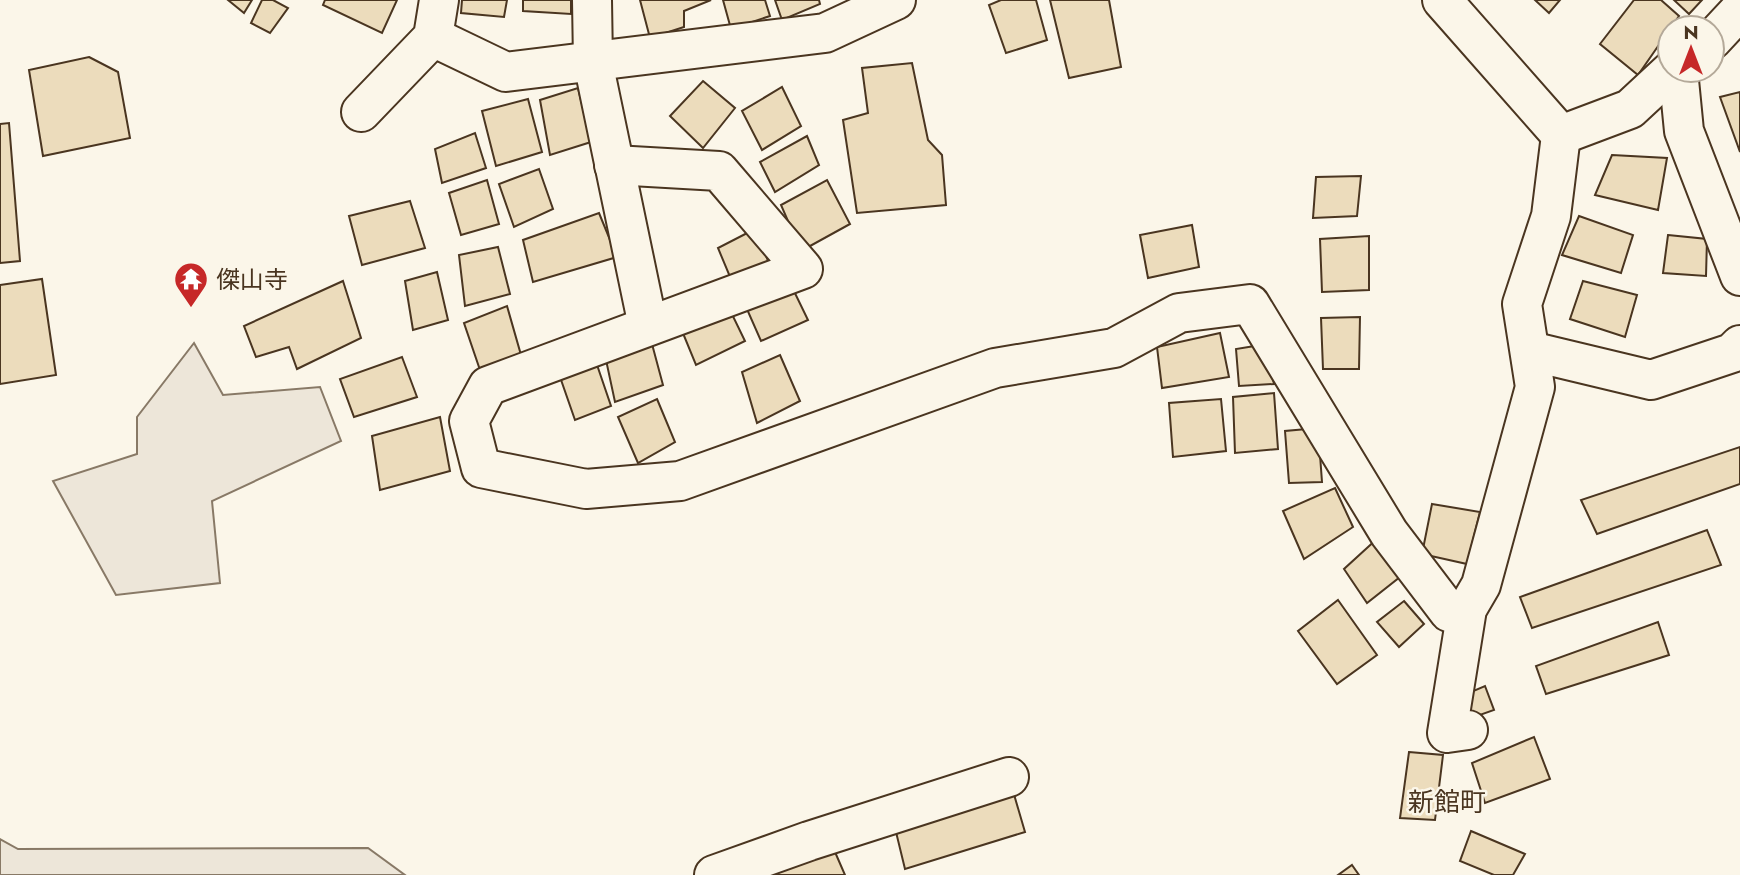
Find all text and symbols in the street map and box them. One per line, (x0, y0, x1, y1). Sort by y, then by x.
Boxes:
north arrow (1656, 14, 1726, 84)
text: N (1683, 19, 1699, 46)
temple icon: 傑山寺 (172, 260, 210, 309)
place label: 傑山寺 (216, 262, 288, 297)
district label: 新館町 (1408, 783, 1486, 821)

